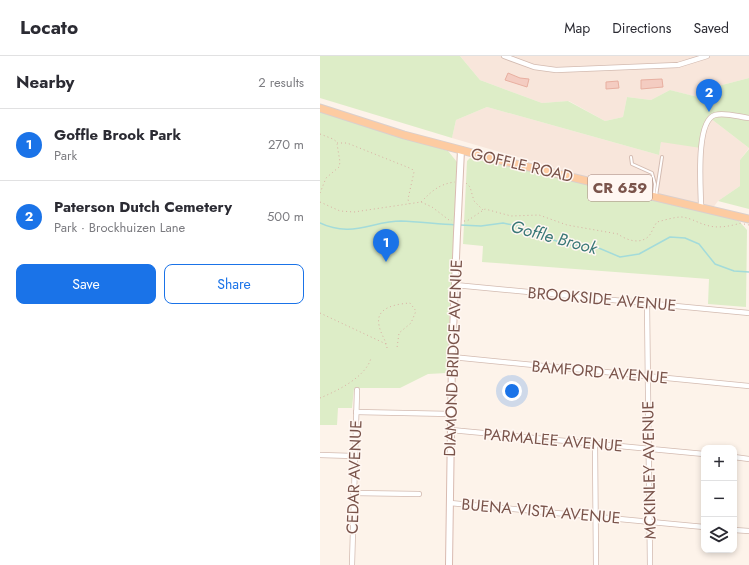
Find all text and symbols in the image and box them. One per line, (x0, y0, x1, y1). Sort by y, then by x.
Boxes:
text: Locato (20, 14, 78, 41)
text: Map (564, 18, 590, 38)
text: Directions (612, 18, 672, 38)
text: Saved (694, 18, 729, 38)
text: Nearby (16, 70, 74, 94)
text: 2 results (258, 73, 304, 92)
pin: 2 (696, 79, 722, 112)
text: Goffle Brook Park (54, 124, 181, 146)
text: 1 (26, 135, 32, 154)
text: 270 m (268, 135, 304, 154)
street label: GOFFLE ROAD (469, 142, 576, 188)
text: Park (54, 146, 77, 165)
road number: CR 659 (588, 175, 652, 201)
text: Paterson Dutch Cemetery (54, 196, 232, 218)
text: 2 (25, 207, 33, 226)
text: 500 m (267, 207, 304, 226)
water label: Goffle Brook (508, 214, 601, 260)
text: Park · Brockhuizen Lane (54, 218, 185, 237)
pin: 1 (373, 229, 399, 262)
street label: DIAMOND BRIDGE AVENUE (438, 259, 468, 457)
button: Save (16, 264, 156, 304)
button: Share (164, 264, 304, 304)
street label: BROOKSIDE AVENUE (527, 281, 677, 317)
street label: BAMFORD AVENUE (531, 355, 669, 389)
your location (502, 381, 522, 401)
street label: MCKINLEY AVENUE (636, 401, 662, 539)
street label: CEDAR AVENUE (341, 420, 367, 534)
street label: PARMALEE AVENUE (482, 422, 624, 458)
map controls (701, 445, 737, 553)
button: + (701, 445, 737, 481)
button: − (701, 481, 737, 517)
street label: BUENA VISTA AVENUE (461, 493, 621, 529)
button: layers (701, 517, 737, 553)

